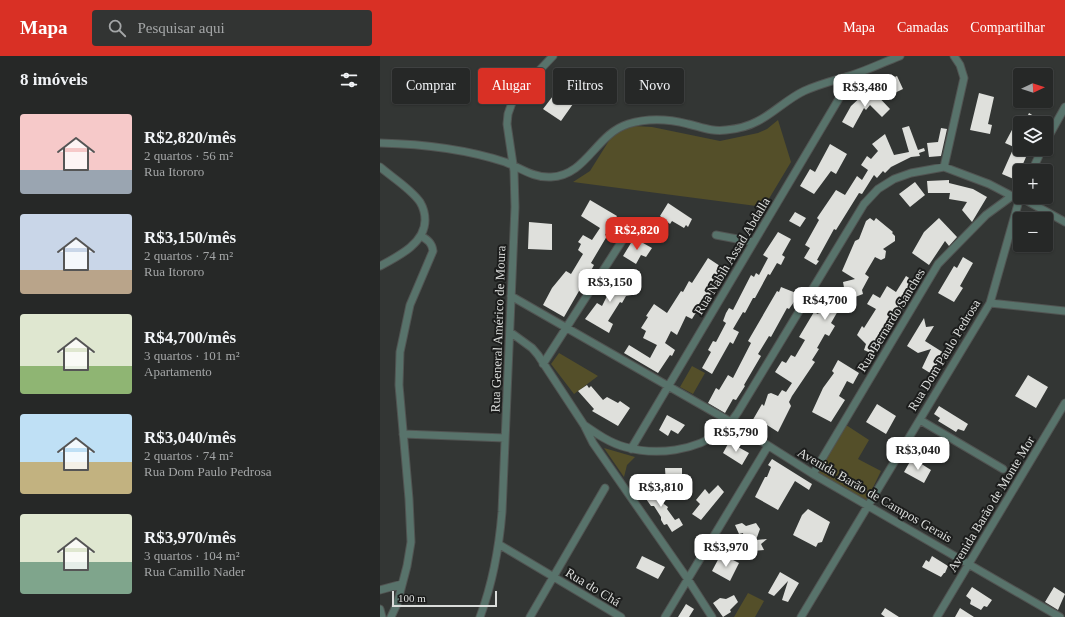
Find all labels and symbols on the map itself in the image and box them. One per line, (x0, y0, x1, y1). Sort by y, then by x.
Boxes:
north arrow (1013, 68, 1053, 108)
pin: R$3,480 (828, 74, 902, 108)
street label: Rua Nabih Assad Abdalla (691, 195, 773, 317)
pin: R$2,820 (600, 217, 674, 251)
street label: Rua General Américo de Moura (488, 245, 508, 413)
street label: Rua Bernardo Sanches (854, 265, 928, 375)
pin: R$3,150 (573, 269, 647, 303)
pin: R$4,700 (788, 287, 862, 321)
street label: Rua Dom Paulo Pedrosa (905, 296, 983, 413)
pin: R$5,790 (699, 419, 773, 453)
street label: Avenida Barão de Monte Mor (944, 433, 1038, 575)
pin: R$3,040 (881, 437, 955, 471)
street label: Avenida Barão de Campos Gerais (795, 445, 955, 545)
pin: R$3,810 (624, 474, 698, 508)
pin: R$3,970 (689, 534, 763, 568)
street label: Rua do Chá (563, 565, 623, 609)
scale bar (392, 589, 497, 608)

